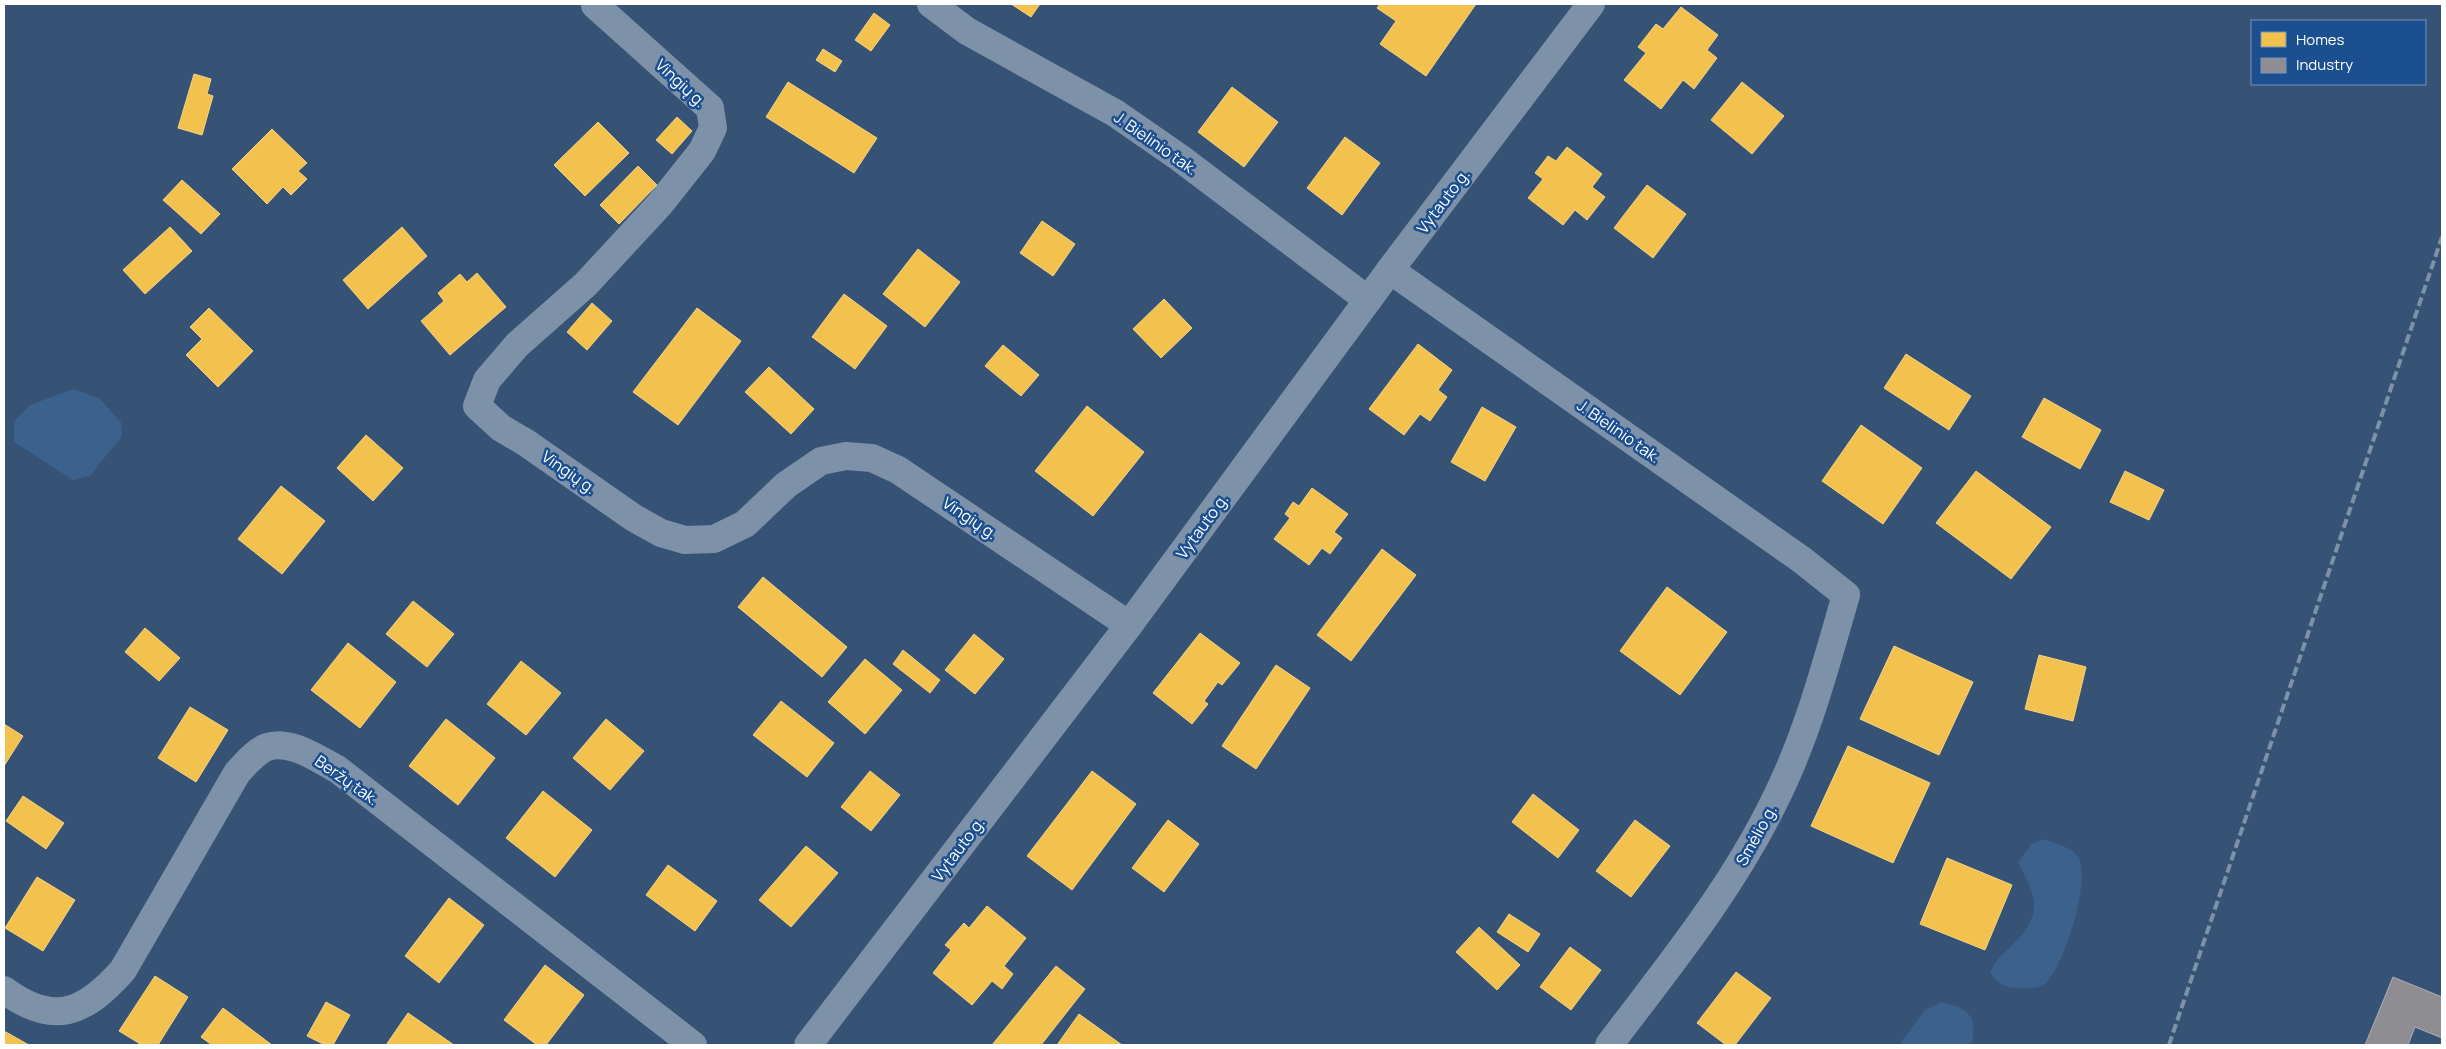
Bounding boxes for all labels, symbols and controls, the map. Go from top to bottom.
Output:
legend [2251,20,2426,85]
text: Homes [2296,29,2345,50]
street label: Vingių g. [651,54,711,112]
text: Industry [2296,54,2353,75]
street label: J. Bielinio tak. [1110,106,1202,180]
street label: Vytauto g. [1411,164,1475,238]
street label: J. Bielinio tak. [1573,394,1665,468]
street label: Vingių g. [537,445,601,499]
street label: Vytauto g. [1171,489,1233,563]
street label: Vingių g. [938,492,1002,544]
street label: Beržų tak. [311,750,383,810]
street label: Smėlio g. [1730,801,1782,869]
street label: Vytauto g. [926,812,990,886]

